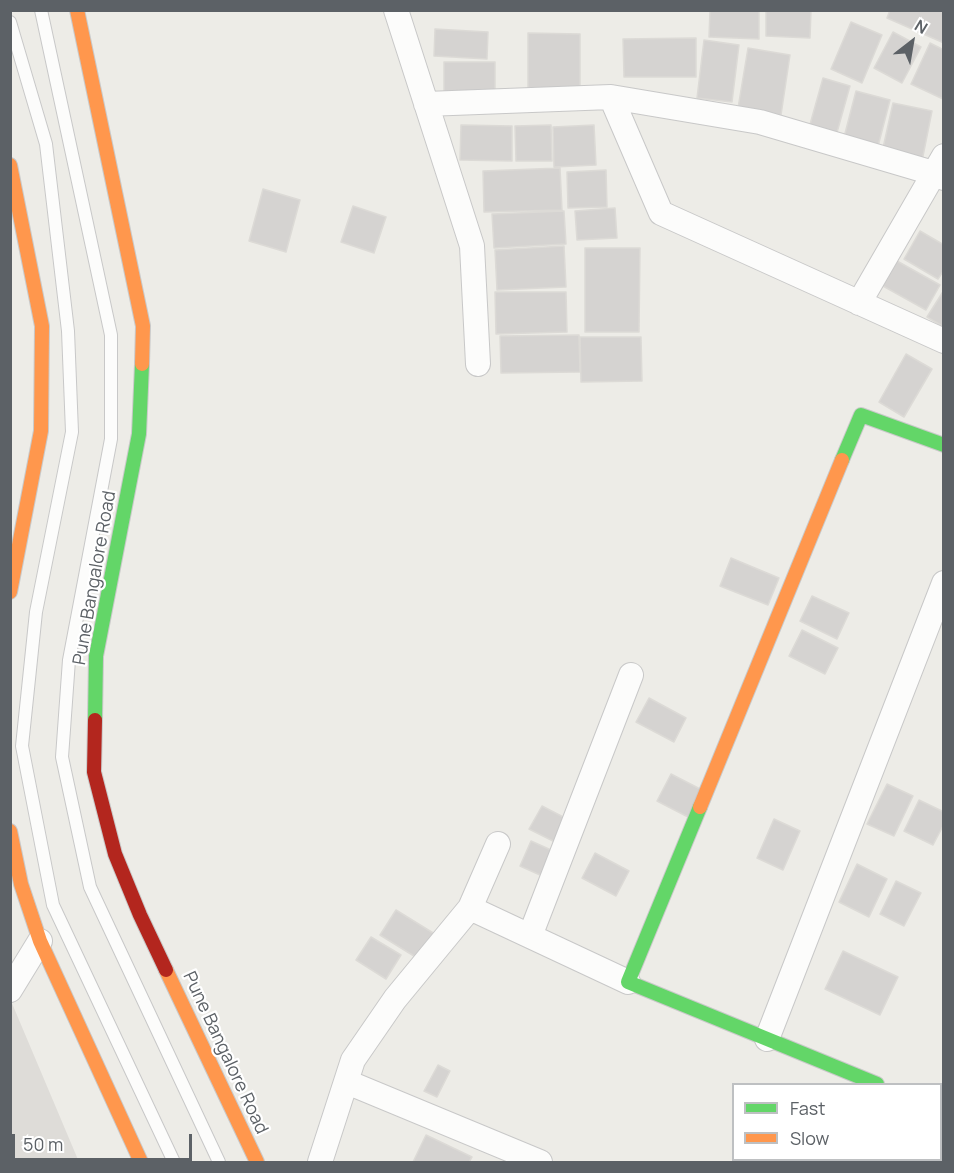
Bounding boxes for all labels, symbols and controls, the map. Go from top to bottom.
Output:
north arrow [882,12,942,72]
text: N [911,14,932,39]
street label: Pune Bangalore Road [69,489,121,667]
street label: Pune Bangalore Road [178,968,272,1138]
legend [732,1083,942,1161]
text: Fast [790,1096,825,1120]
scale bar [15,1122,195,1160]
text: Slow [790,1126,829,1150]
text: 50 m [23,1132,63,1156]

